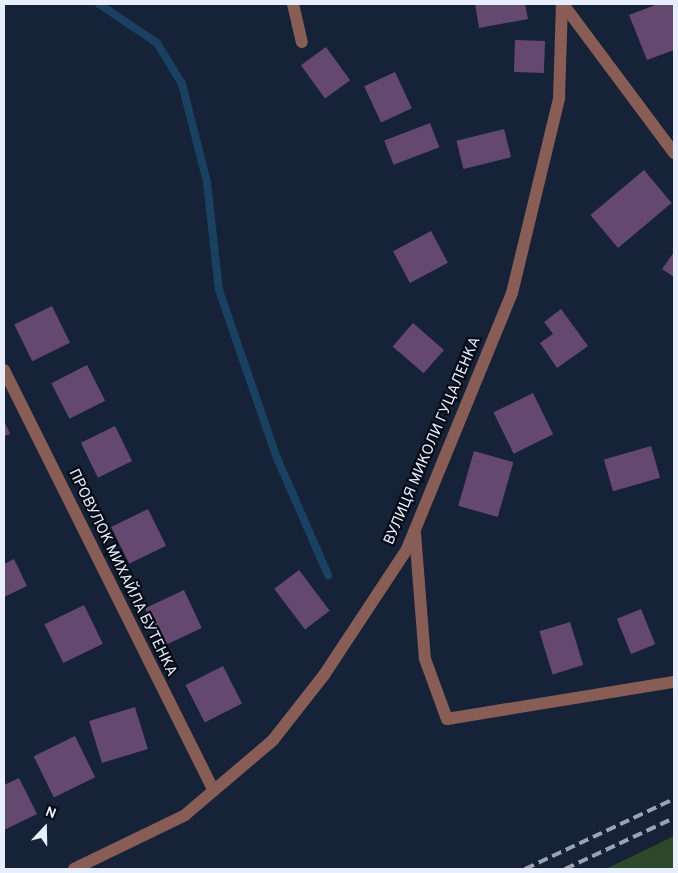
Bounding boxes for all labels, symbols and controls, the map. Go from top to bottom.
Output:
street label: ВУЛИЦЯ МИКОЛИ ГУЦАЛЕНКА [381,334,485,548]
street label: ПРОВУЛОК МИХАЙЛА БУТЕНКА [64,466,180,680]
north arrow [20,803,70,853]
text: N [43,804,58,823]

